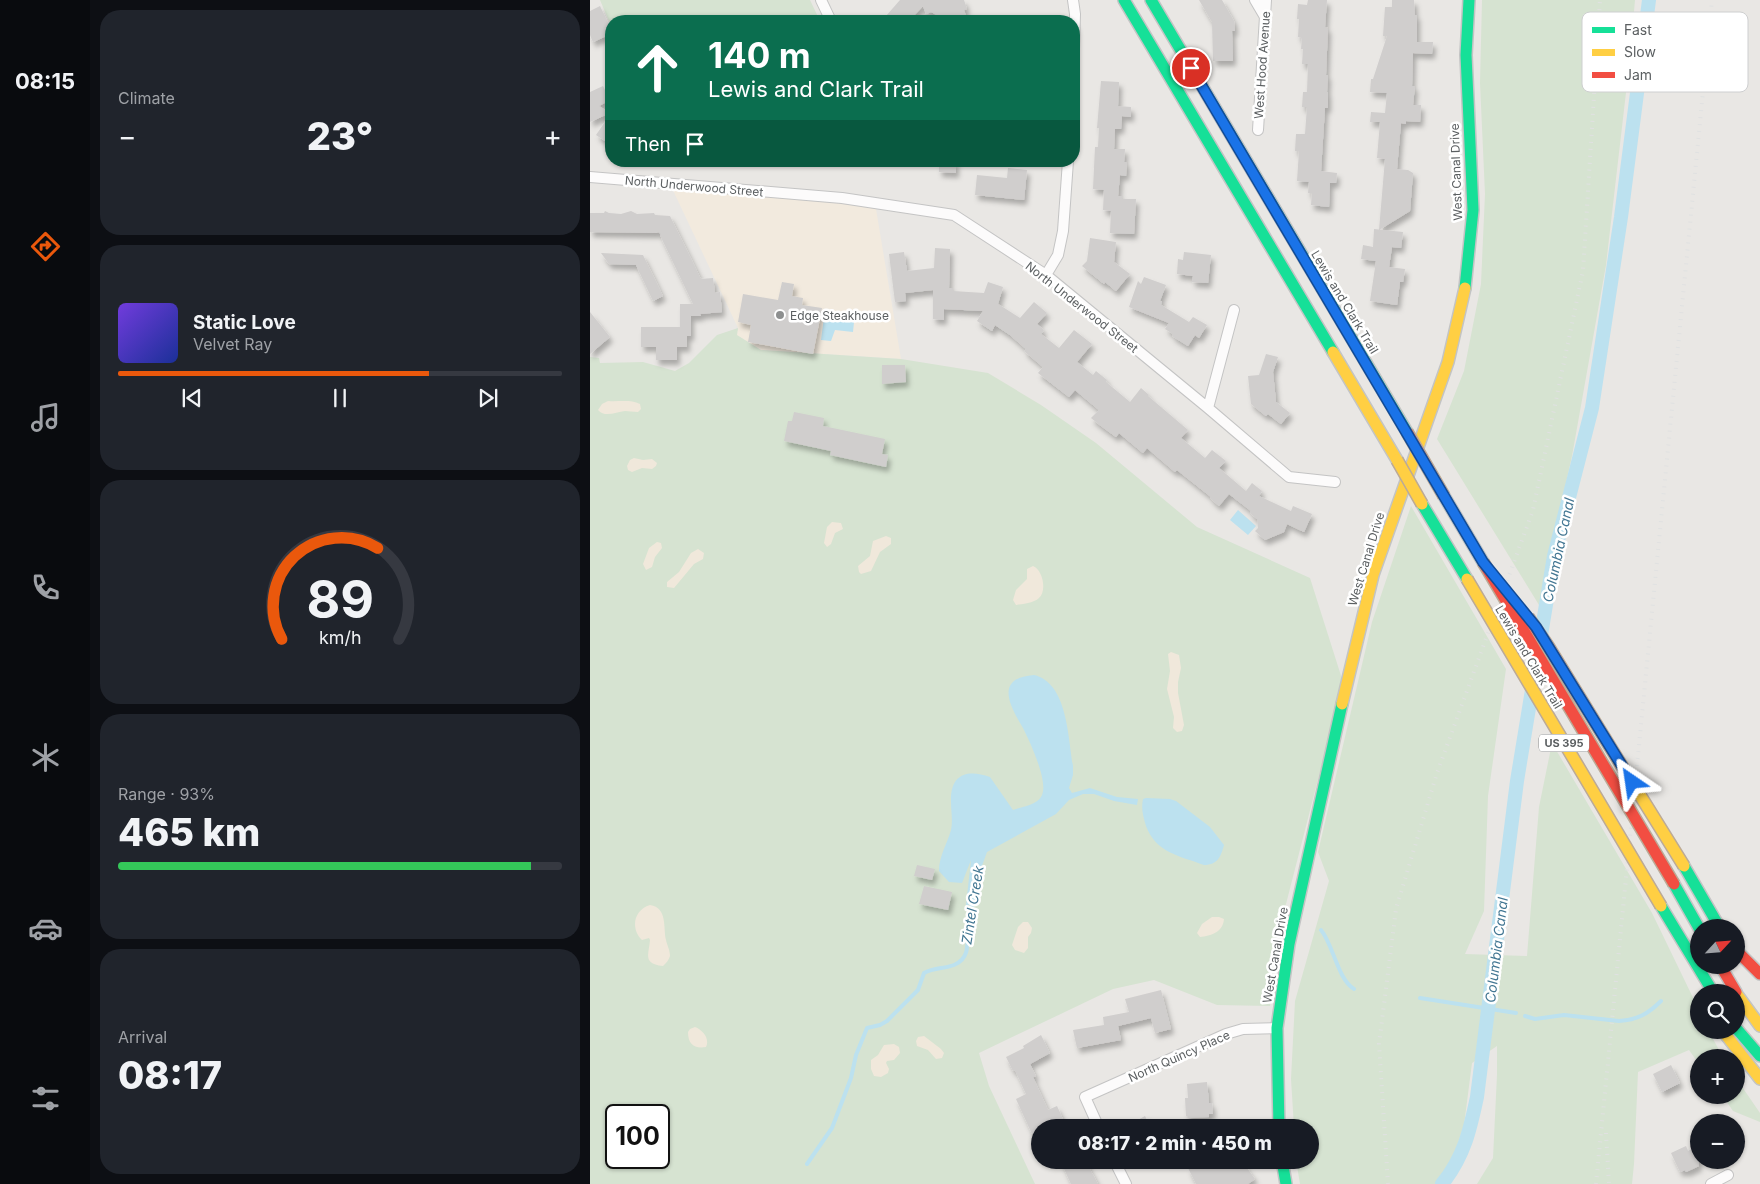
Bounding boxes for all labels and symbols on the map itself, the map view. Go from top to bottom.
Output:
street label: West Hood Avenue [1251,11,1273,119]
legend [1582,12,1748,92]
text: Fast [1624,21,1652,38]
text: Slow [1624,43,1656,60]
pin [1170,47,1212,89]
text: Jam [1624,66,1652,83]
street label: West Canal Drive [1447,123,1465,221]
street label: North Underwood Street [624,172,764,200]
street label: Lewis and Clark Trail [1308,248,1382,356]
street label: North Underwood Street [1023,258,1141,356]
place label: Edge Steakhouse [790,308,889,323]
marker: Edge Steakhouse [774,309,786,321]
water label: Columbia Canal [1539,496,1577,604]
street label: West Canal Drive [1345,510,1387,608]
street label: Lewis and Clark Trail [1492,603,1566,711]
road number: US 395 [1539,734,1589,751]
position arrow [1605,755,1657,807]
water label: Zintel Creek [957,864,987,946]
water label: Columbia Canal [1481,896,1511,1004]
street label: West Canal Drive [1259,906,1291,1004]
north arrow [1690,919,1745,974]
street label: North Quincy Place [1126,1027,1232,1085]
speed limit sign: 100 [605,1104,670,1169]

